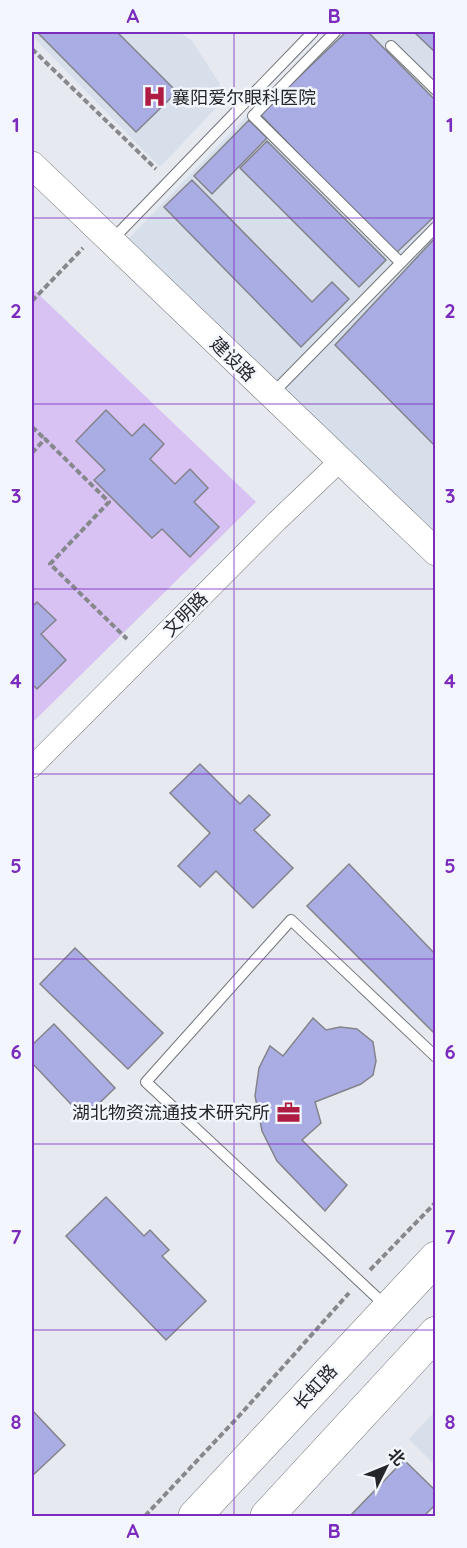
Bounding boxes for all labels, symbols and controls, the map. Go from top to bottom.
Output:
text: A [127,3,140,28]
text: B [327,3,341,28]
hospital icon: 襄阳爱尔眼科医院 [141,84,167,110]
place label: 襄阳爱尔眼科医院 [172,86,316,109]
text: 1 [12,112,20,137]
text: 1 [446,112,454,137]
text: 2 [10,298,22,323]
text: 2 [444,298,456,323]
street label: 建设路 [206,332,260,386]
text: 3 [11,483,21,508]
text: 3 [445,483,455,508]
street label: 文明路 [158,587,212,641]
text: 4 [10,668,22,693]
text: 4 [444,668,456,693]
text: 5 [10,853,22,878]
text: 5 [444,853,456,878]
text: 6 [10,1039,22,1064]
text: 6 [444,1039,456,1064]
office icon: 湖北物资流通技术研究所 [275,1099,301,1125]
place label: 湖北物资流通技术研究所 [72,1101,270,1124]
text: 7 [11,1224,22,1249]
text: 7 [445,1224,456,1249]
street label: 长虹路 [288,1359,342,1415]
text: 8 [11,1409,22,1434]
text: 8 [445,1409,456,1434]
north arrow [356,1437,416,1497]
text: 北 [384,1444,410,1469]
text: A [127,1518,140,1543]
text: B [327,1518,341,1543]

